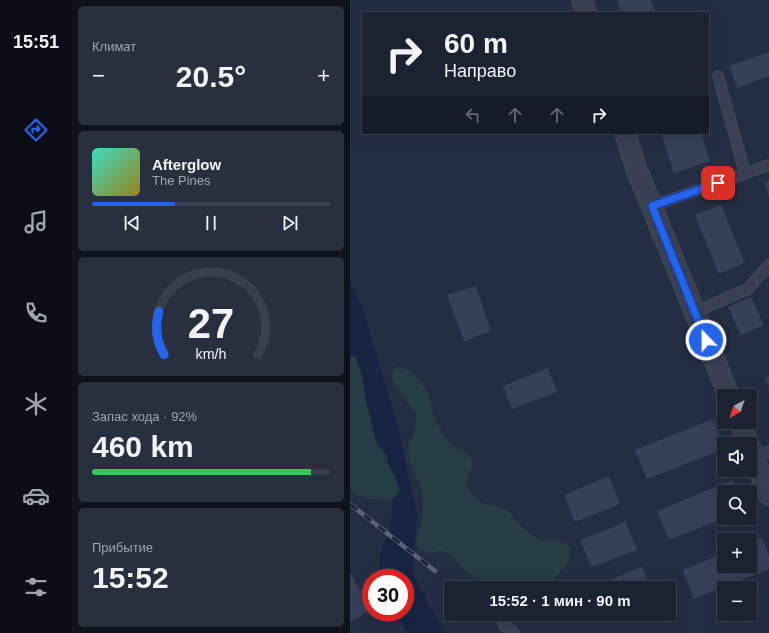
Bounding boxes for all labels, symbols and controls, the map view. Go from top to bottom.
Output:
icon: right [378,28,430,80]
text: 60 m [444,28,508,59]
text: 15:51 [13,32,59,52]
text: Климат [92,39,136,54]
text: 20.5° [176,60,246,93]
text: Направо [444,61,516,81]
text: − [92,63,105,88]
text: + [317,63,330,88]
icon: left [462,104,484,126]
icon: ahead [504,104,526,126]
icon: ahead [546,104,568,126]
icon: right [588,104,610,126]
icon: directions [22,116,50,144]
text: Afterglow [152,156,221,173]
pin [701,166,735,200]
icon: arrive [707,172,729,194]
text: The Pines [152,173,211,188]
icon: music [22,208,50,236]
icon: previous [121,212,143,234]
icon: pause [200,212,222,234]
icon: next [279,212,301,234]
icon: phone [22,299,50,327]
text: 27 [188,299,234,346]
position arrow [685,319,727,361]
text: km/h [196,345,227,361]
north arrow [717,389,757,429]
map controls [717,389,757,621]
icon: climate [22,390,50,418]
text: Запас хода · 92% [92,409,197,424]
text: 460 km [92,430,194,463]
button: sound [717,437,757,477]
icon: car [22,482,50,510]
button: search [717,485,757,525]
button: + [717,533,757,573]
text: Прибытие [92,540,153,555]
text: 15:52 [92,561,169,594]
speed limit sign: 30 [362,569,414,621]
icon: filters [22,573,50,601]
button: − [717,581,757,621]
text: 15:52 · 1 мин · 90 m [489,592,631,609]

